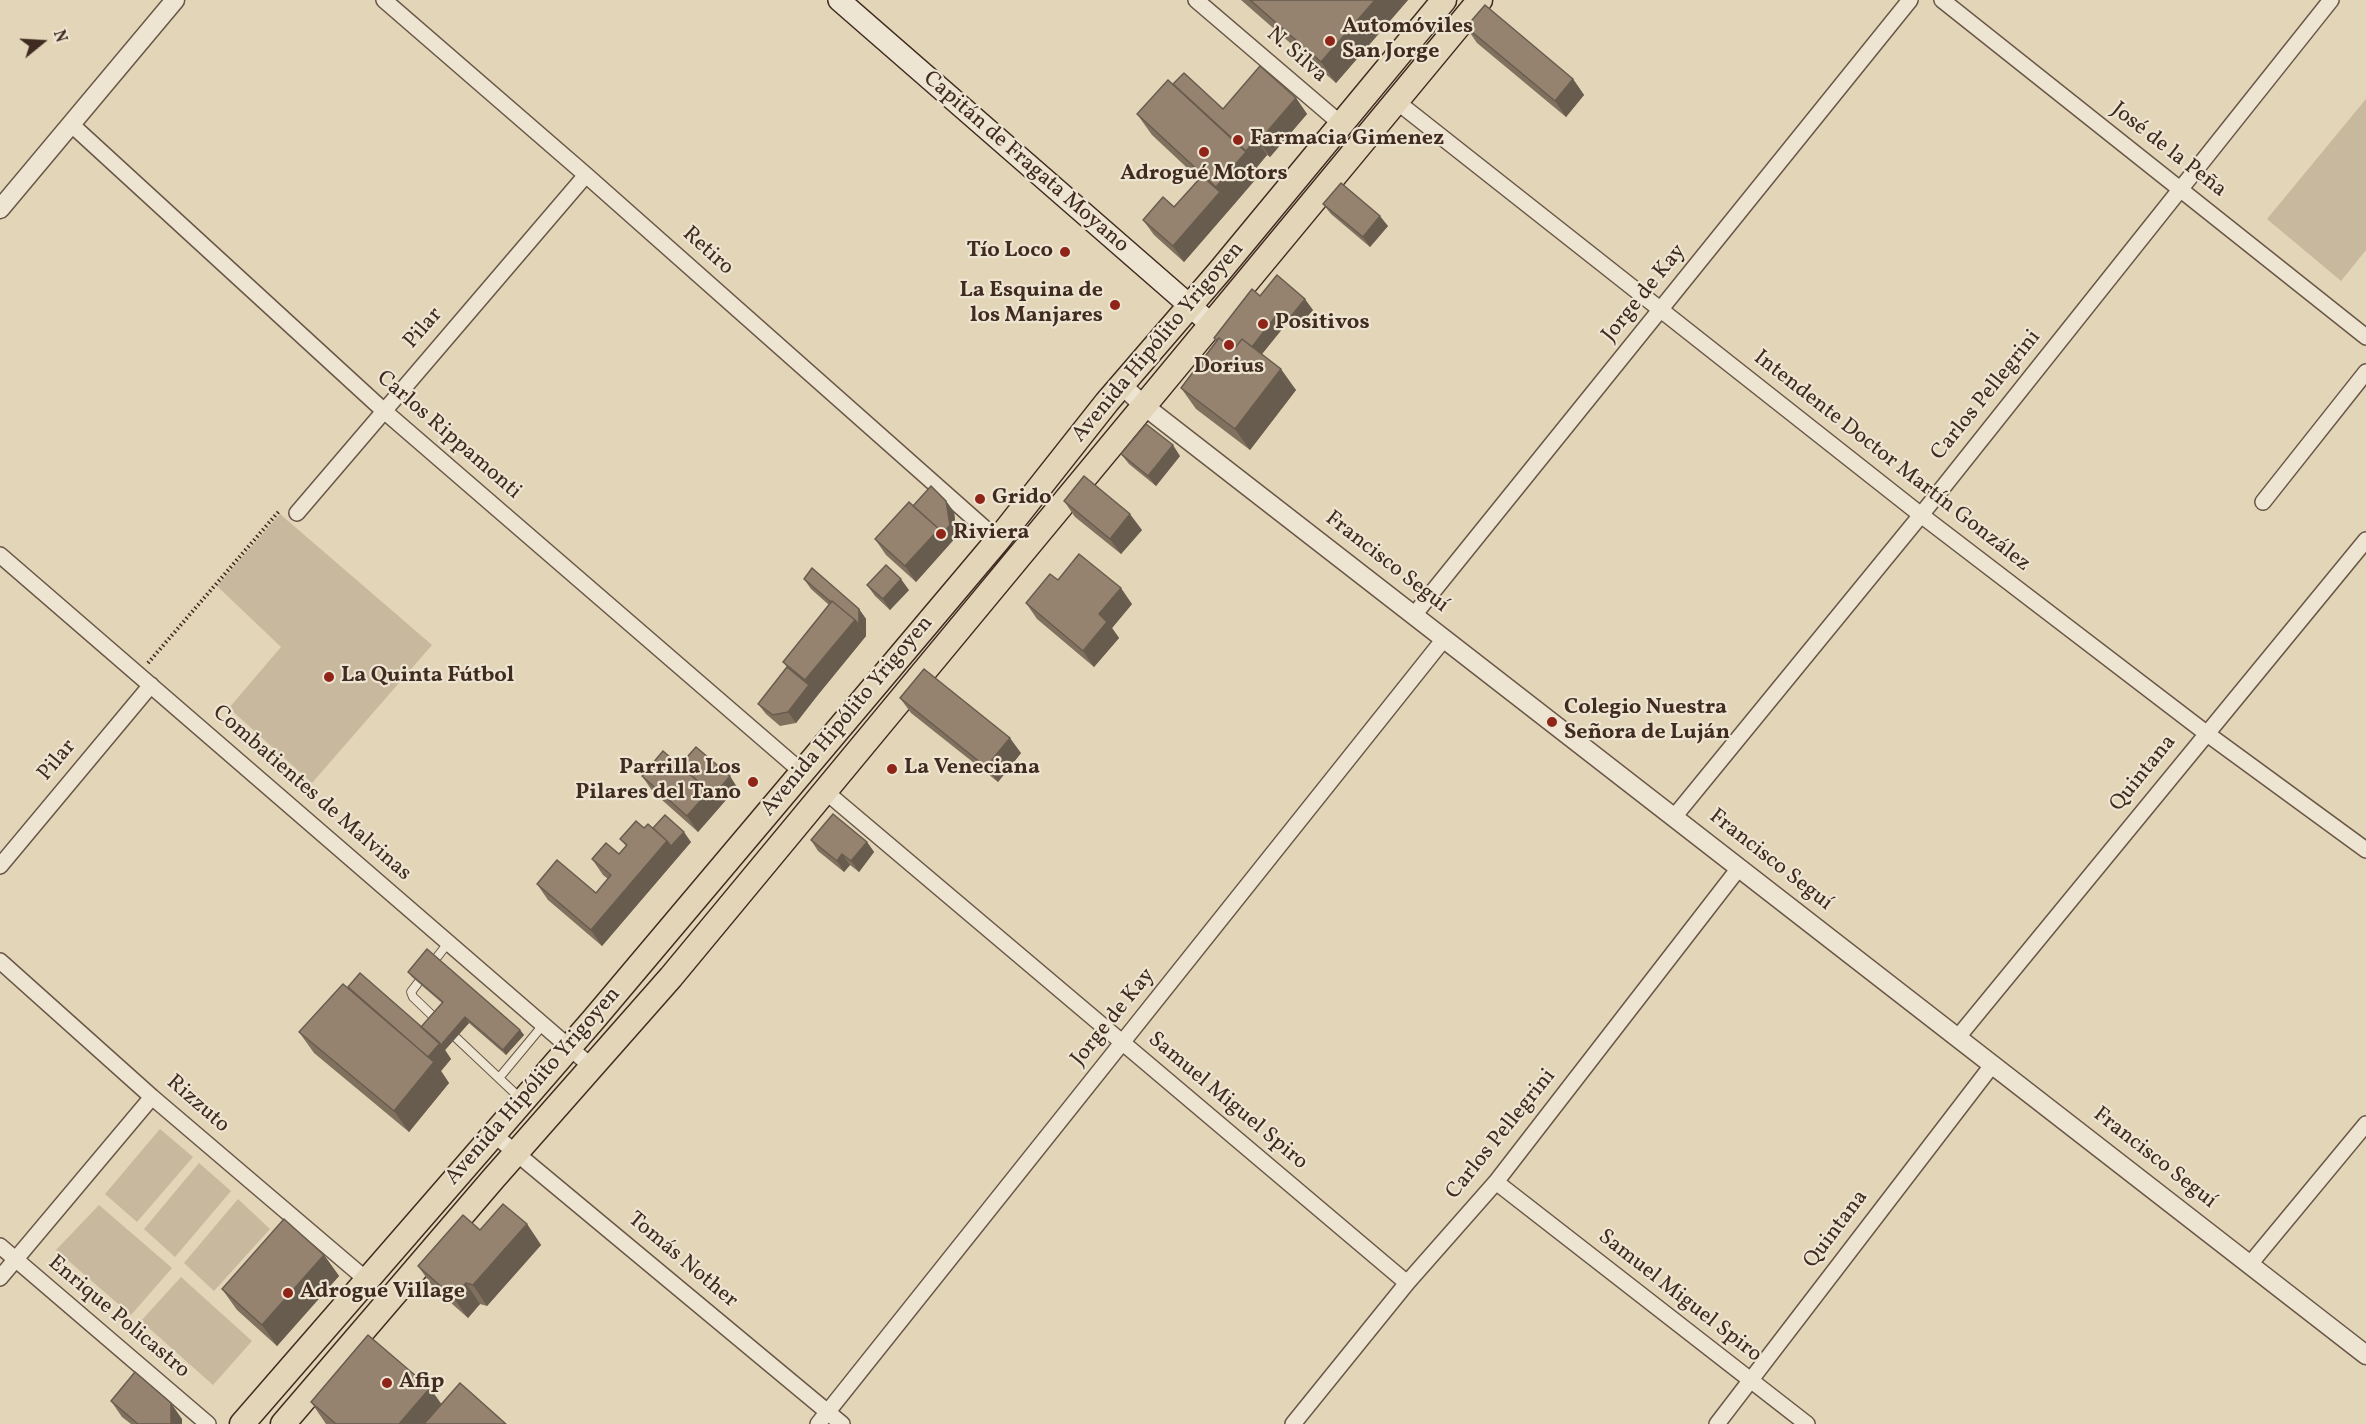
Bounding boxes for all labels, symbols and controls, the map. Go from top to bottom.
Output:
north arrow [12,12,72,72]
place label: Automóviles San Jorge [1342,15,1473,66]
street label: N. Silva [1260,22,1332,90]
text: N [47,28,71,45]
marker: Automóviles San Jorge [1323,34,1337,48]
street label: Capitán de Fragata Moyano [917,66,1133,260]
street label: José de la Peña [2105,98,2231,204]
place label: Farmacia Gimenez [1250,127,1444,153]
marker: Farmacia Gimenez [1231,133,1245,147]
marker: Adrogué Motors [1197,145,1211,159]
place label: Adrogué Motors [1120,162,1288,188]
street label: Retiro [676,222,738,282]
street label: Avenida Hipólito Yrigoyen [1067,237,1251,449]
place label: Tío Loco [966,239,1053,265]
street label: Jorge de Kay [1597,240,1693,348]
marker: Tío Loco [1058,245,1072,259]
place label: La Esquina de los Manjares [960,279,1103,330]
marker: La Esquina de los Manjares [1108,298,1122,312]
street label: Pilar [399,303,449,355]
place label: Positivos [1275,311,1370,337]
marker: Positivos [1256,317,1270,331]
street label: Carlos Pellegrini [1926,326,2048,466]
marker: Dorius [1222,338,1236,352]
street label: Intendente Doctor Martín González [1747,346,2035,578]
place label: Dorius [1194,355,1264,381]
street label: Carlos Rippamonti [370,366,526,506]
place label: Grido [992,486,1052,512]
marker: Grido [973,492,987,506]
street label: Francisco Seguí [1319,507,1453,619]
place label: Riviera [953,521,1030,547]
marker: Riviera [934,527,948,541]
street label: Avenida Hipólito Yrigoyen [756,611,940,823]
place label: La Quinta Fútbol [341,664,514,690]
marker: La Quinta Fútbol [322,670,336,684]
place label: Colegio Nuestra Señora de Luján [1564,696,1730,748]
street label: Combatientes de Malvinas [206,700,416,888]
marker: Colegio Nuestra Señora de Luján [1545,715,1559,729]
street label: Quintana [2105,730,2183,818]
street label: Pilar [33,735,83,787]
place label: Parrilla Los Pilares del Tano [575,756,741,807]
place label: La Veneciana [904,756,1040,782]
marker: La Veneciana [885,762,899,776]
marker: Parrilla Los Pilares del Tano [746,775,760,789]
street label: Francisco Seguí [1703,805,1837,917]
street label: Jorge de Kay [1066,964,1162,1072]
street label: Avenida Hipólito Yrigoyen [441,983,627,1191]
street label: Samuel Miguel Spiro [1142,1027,1312,1177]
street label: Carlos Pellegrini [1441,1065,1563,1205]
street label: Rizzuto [160,1070,234,1140]
street label: Francisco Seguí [2087,1103,2221,1215]
street label: Quintana [1799,1186,1875,1274]
street label: Tomás Nother [622,1207,742,1315]
street label: Samuel Miguel Spiro [1592,1225,1766,1369]
street label: Enrique Policastro [42,1251,194,1385]
place label: Adrogue Village [300,1280,465,1306]
marker: Adrogue Village [281,1286,295,1300]
place label: Afip [399,1370,444,1396]
marker: Afip [380,1376,394,1390]

